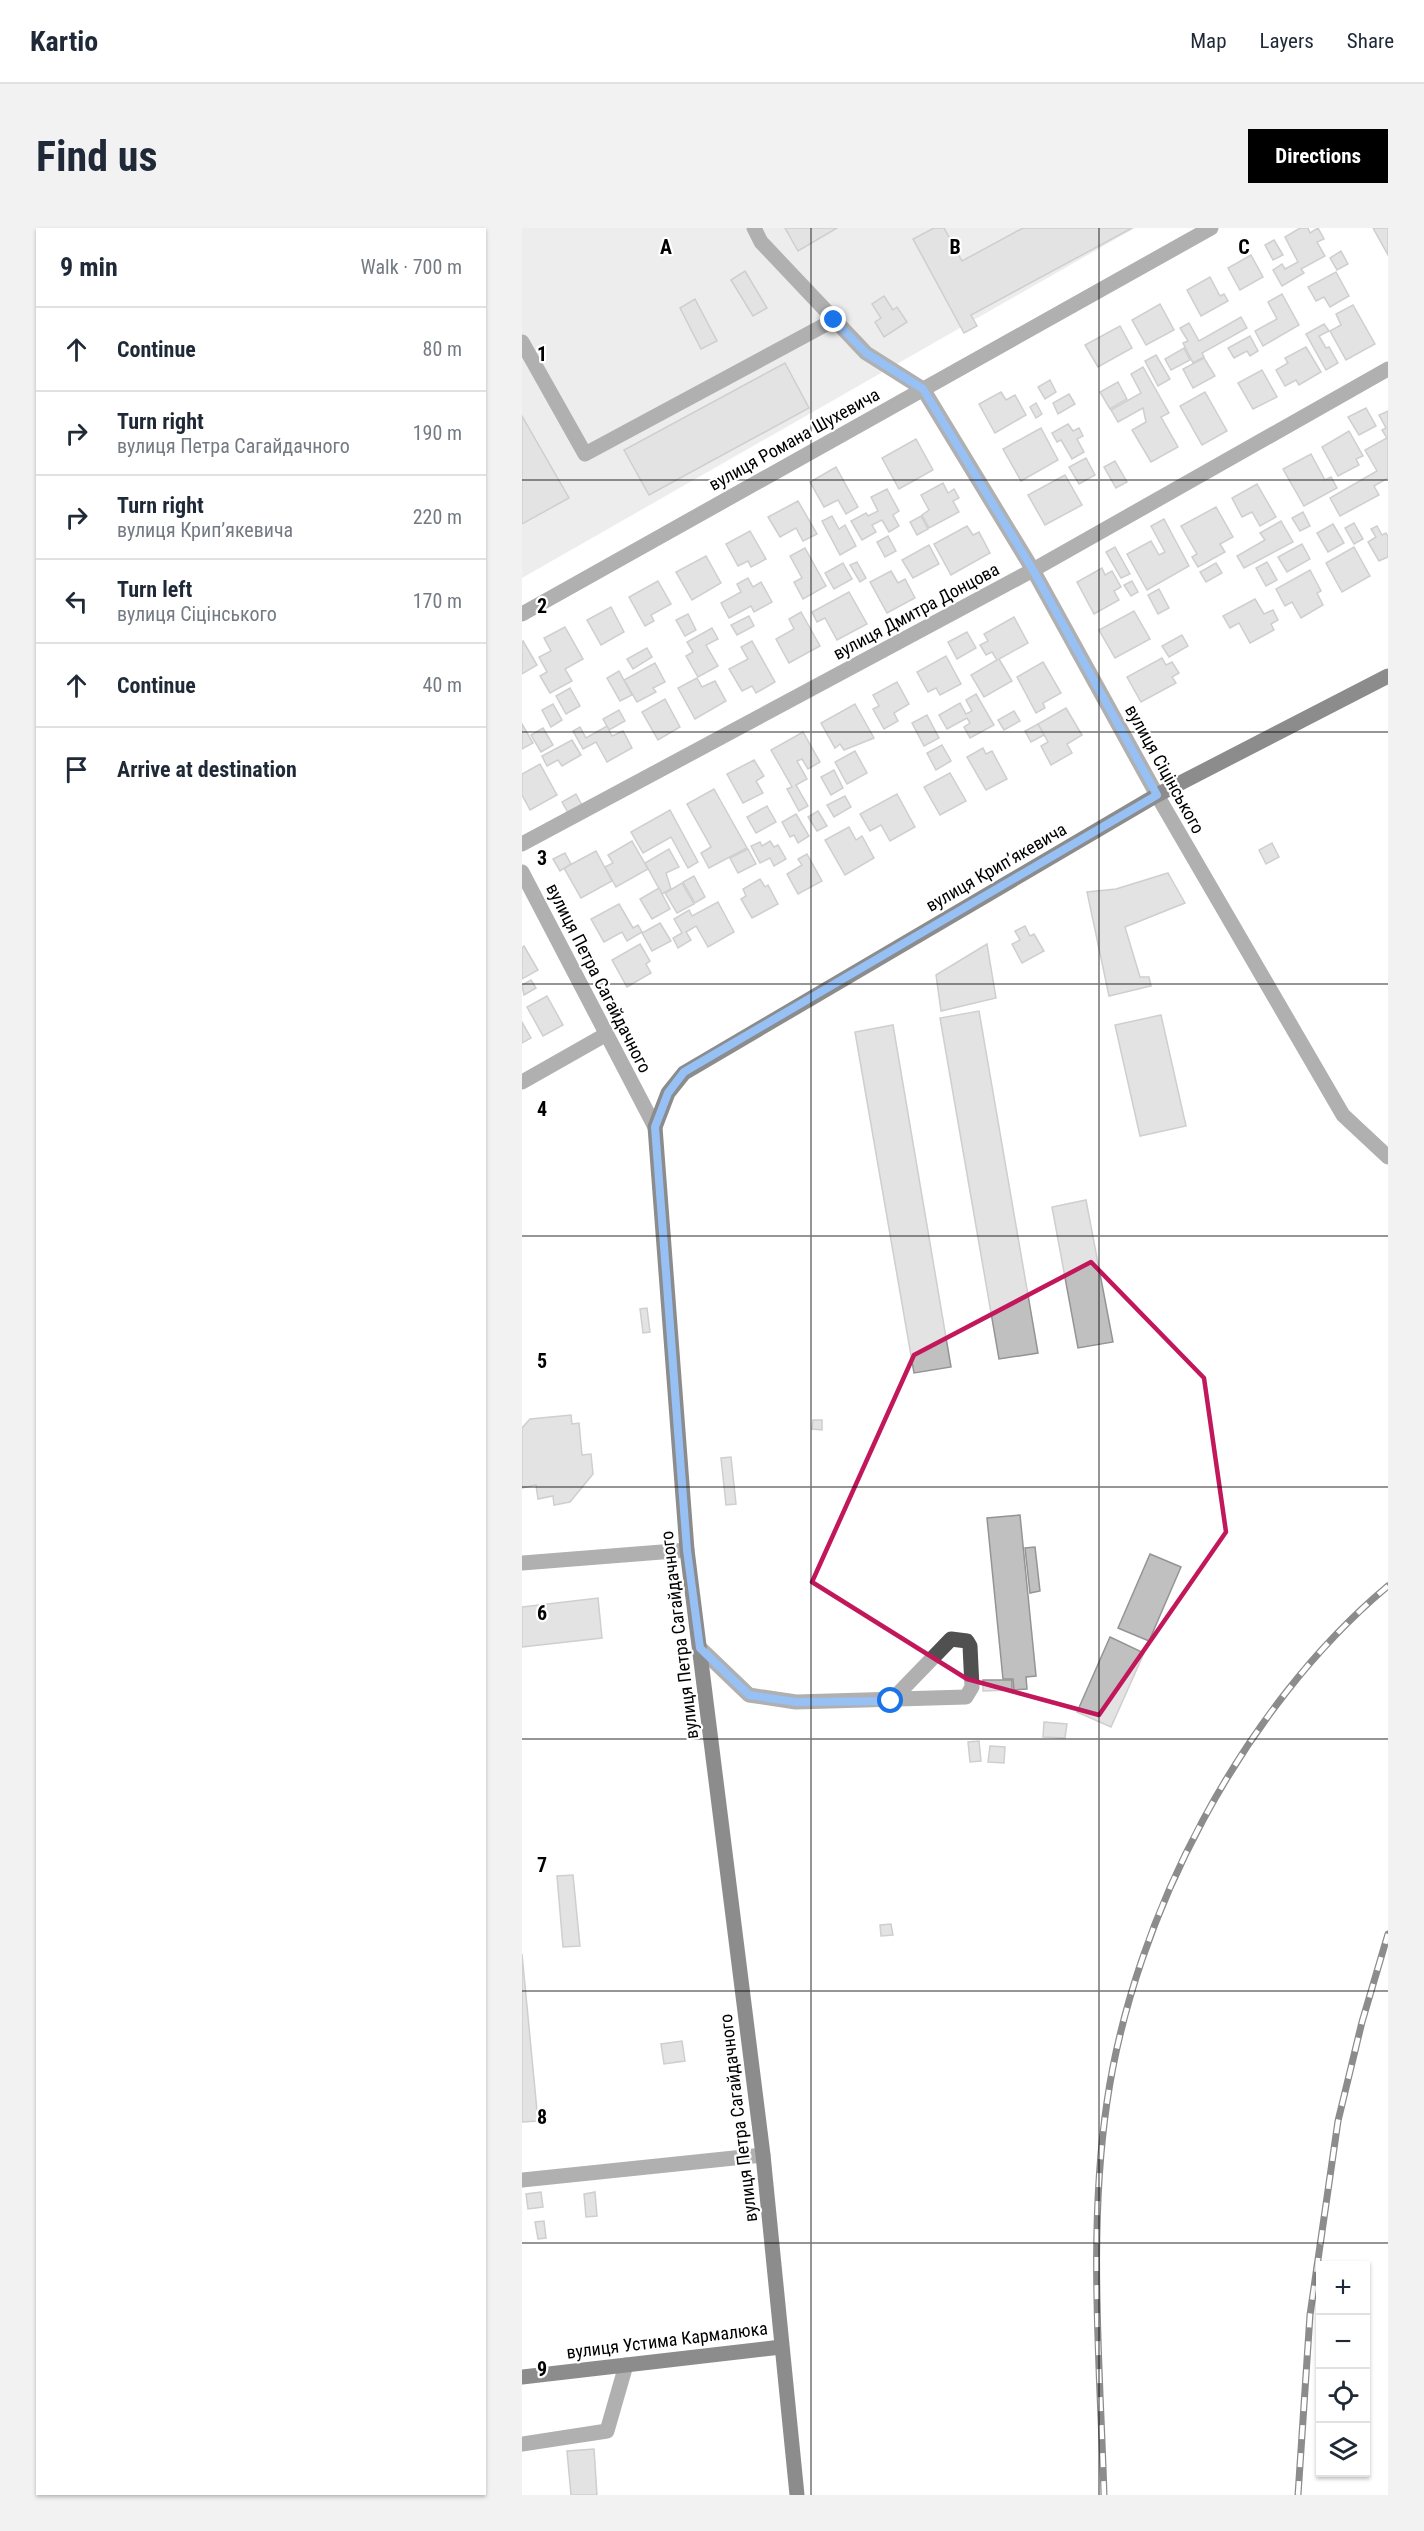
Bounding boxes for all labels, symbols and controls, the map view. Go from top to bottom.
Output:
text: Kartio [30,25,98,58]
text: Map [1190,29,1227,53]
text: Layers [1260,29,1314,53]
text: Share [1347,29,1394,53]
button: Directions [1248,129,1388,183]
text: Find us [36,132,157,181]
text: A [660,235,672,259]
text: B [949,235,961,259]
text: C [1238,235,1250,259]
text: 9 min [60,252,118,282]
text: Walk · 700 m [361,255,462,279]
route end [820,306,846,332]
icon: ahead [60,333,93,366]
text: Continue [117,337,196,362]
text: 80 m [423,337,462,361]
text: 1 [537,342,547,366]
street label: вулиця Романа Шухевича [705,383,883,495]
text: Turn right [117,409,204,434]
icon: right [60,417,93,450]
text: 190 m [413,421,462,445]
text: вулиця Петра Сагайдачного [117,434,350,458]
text: Turn right [117,493,204,518]
icon: right [60,501,93,534]
text: 220 m [413,505,462,529]
text: вулиця Крипʼякевича [117,518,293,542]
street label: вулиця Дмитра Донцова [829,558,1003,664]
text: Turn left [117,577,192,602]
icon: left [60,585,93,618]
text: 170 m [413,589,462,613]
text: 2 [537,594,547,618]
text: вулиця Сіцінського [117,602,277,626]
icon: ahead [60,669,93,702]
text: Continue [117,673,196,698]
text: 40 m [423,673,462,697]
street label: вулиця Сіцінського [1121,701,1209,837]
icon: arrive [60,753,93,786]
text: Arrive at destination [117,757,297,782]
street label: вулиця Крипʼякевича [922,818,1070,916]
text: 3 [537,846,547,870]
street label: вулиця Петра Сагайдачного [542,880,656,1076]
text: 4 [537,1097,547,1121]
text: 5 [537,1349,547,1373]
street label: вулиця Петра Сагайдачного [656,1530,702,1740]
text: 6 [537,1601,547,1625]
route start [877,1687,903,1713]
text: 7 [537,1853,547,1877]
street label: вулиця Петра Сагайдачного [715,2013,761,2223]
text: 8 [537,2105,547,2129]
map controls [1316,2261,1370,2477]
button: + [1316,2261,1370,2315]
button: − [1316,2315,1370,2369]
street label: вулиця Устима Кармалюка [565,2317,769,2363]
text: 9 [537,2357,547,2381]
button: locate [1316,2369,1370,2423]
button: layers [1316,2423,1370,2477]

